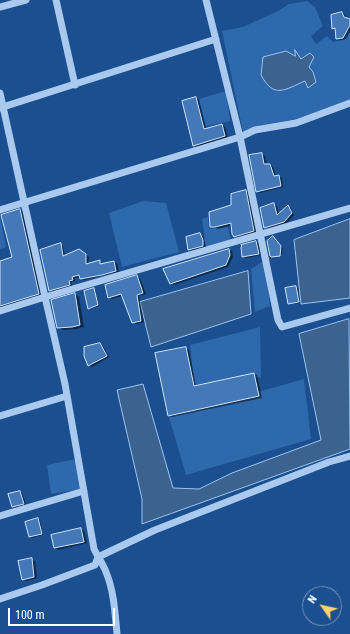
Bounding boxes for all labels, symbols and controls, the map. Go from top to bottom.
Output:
north arrow [302,586,342,626]
text: N [305,593,320,606]
scale bar [10,600,117,626]
text: 100 m [15,608,45,622]

